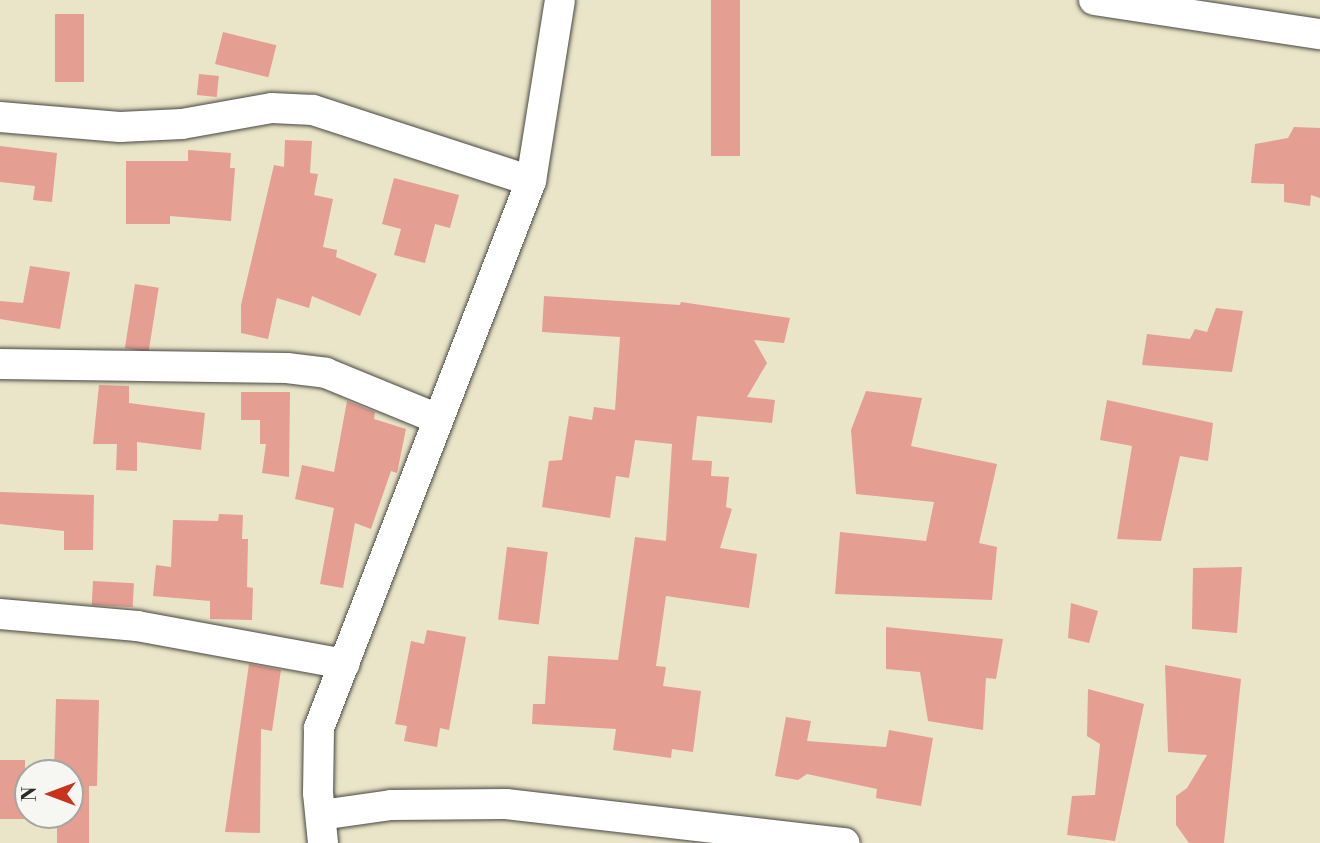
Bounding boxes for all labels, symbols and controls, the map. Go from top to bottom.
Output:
north arrow [14,759,84,829]
text: N [18,786,42,802]

